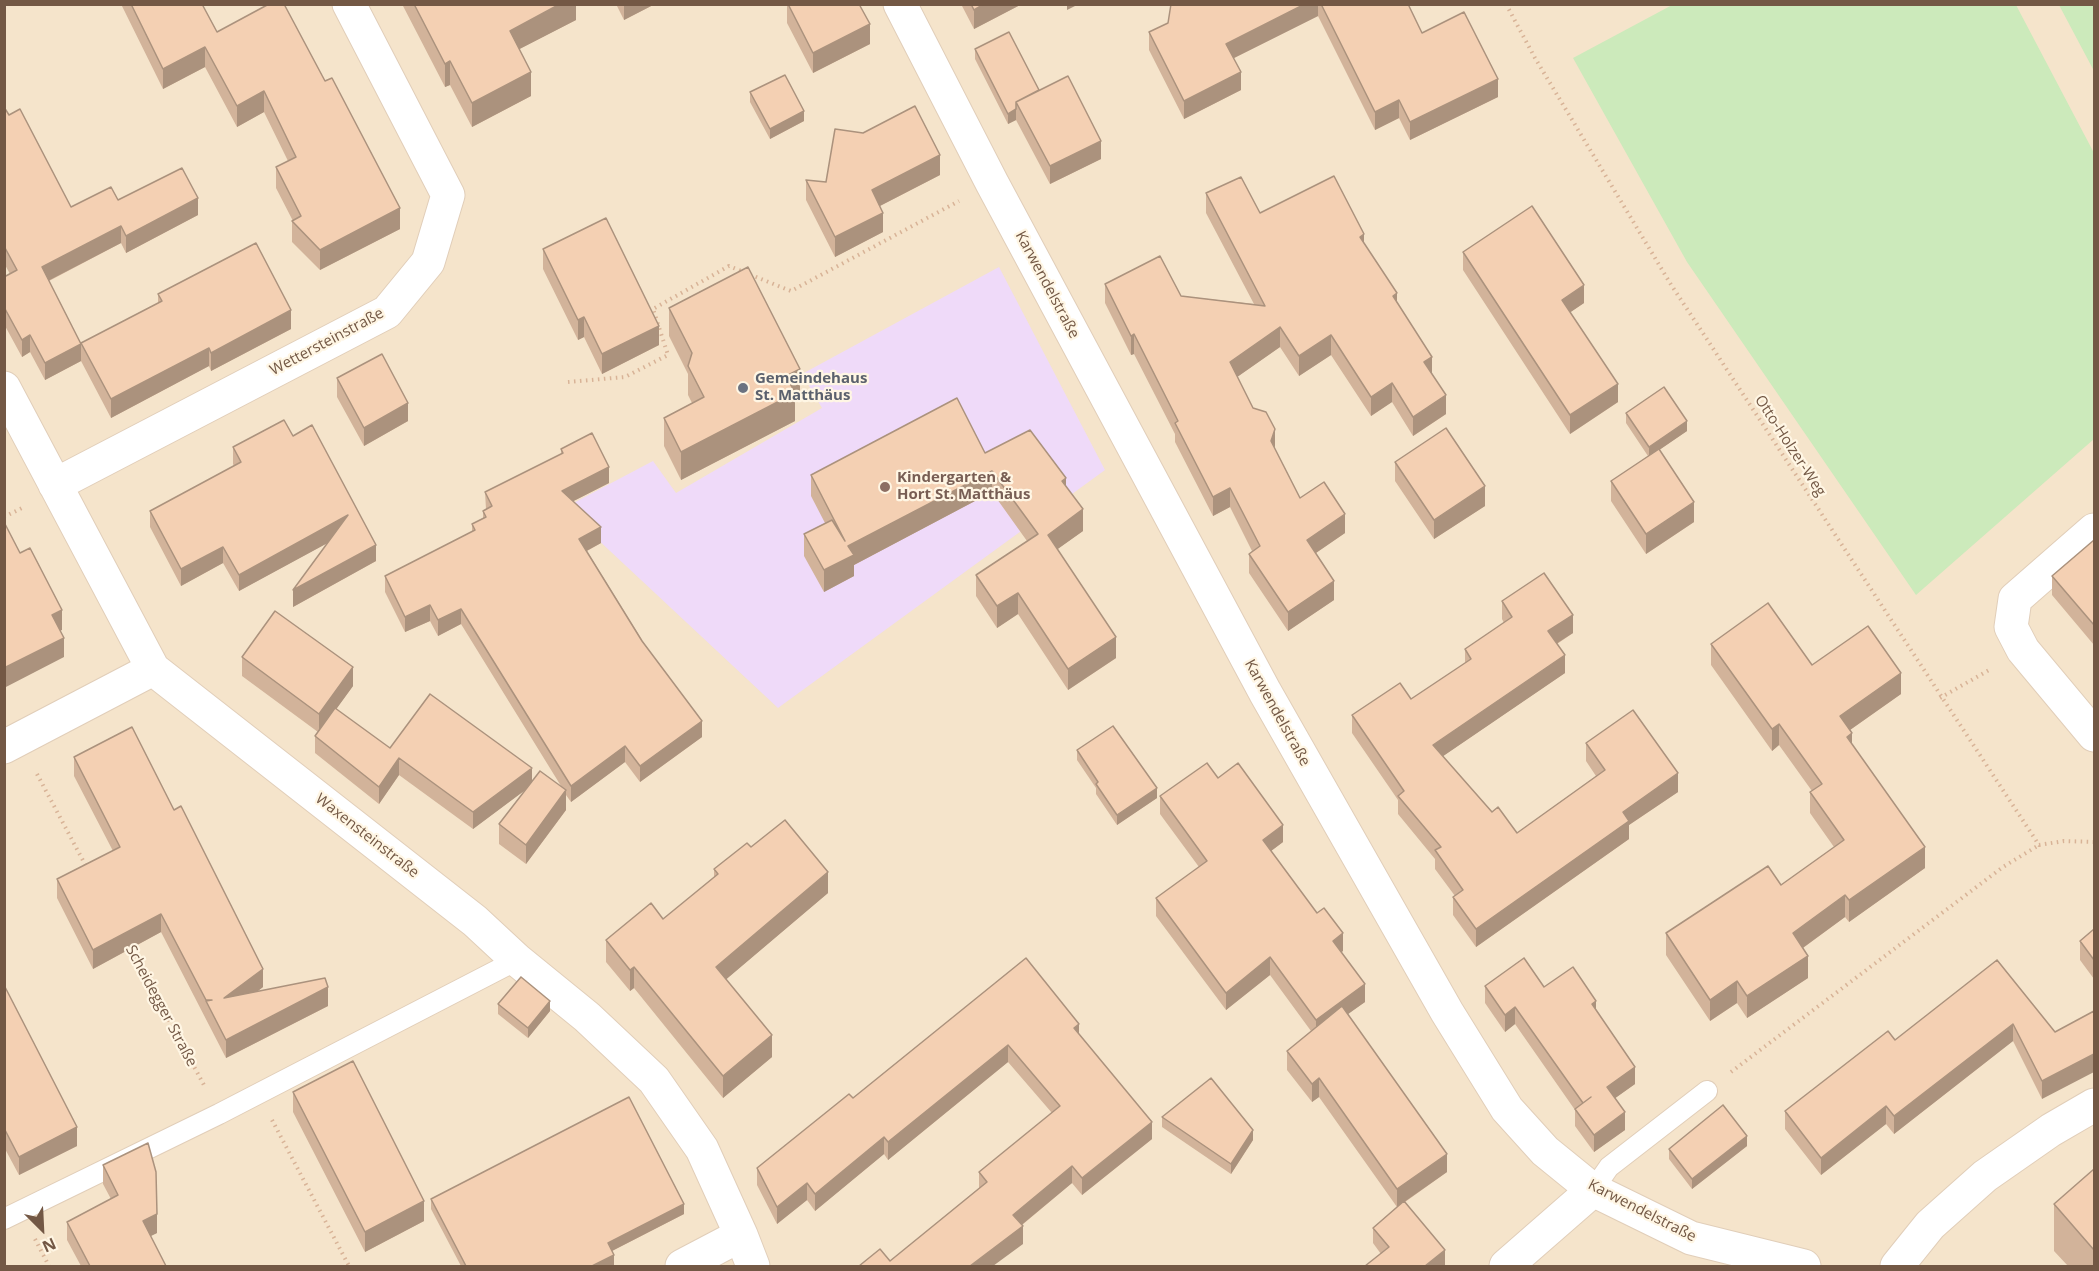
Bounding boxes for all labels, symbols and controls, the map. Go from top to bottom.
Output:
street label: Karwendelstraße [1011,228,1083,342]
street label: Wettersteinstraße [267,304,387,380]
place label: Gemeindehaus St. Matthäus [755,370,867,405]
marker: Gemeindehaus St. Matthäus [736,381,750,395]
street label: Otto-Holzer-Weg [1751,392,1829,500]
place label: Kindergarten & Hort St. Matthäus [897,469,1030,504]
marker: Kindergarten & Hort St. Matthäus [878,480,892,494]
street label: Karwendelstraße [1240,657,1314,769]
street label: Waxensteinstraße [312,790,422,882]
street label: Scheidegger Straße [121,942,201,1070]
street label: Karwendelstraße [1585,1176,1699,1246]
north arrow [12,1199,72,1259]
text: N [39,1233,60,1258]

